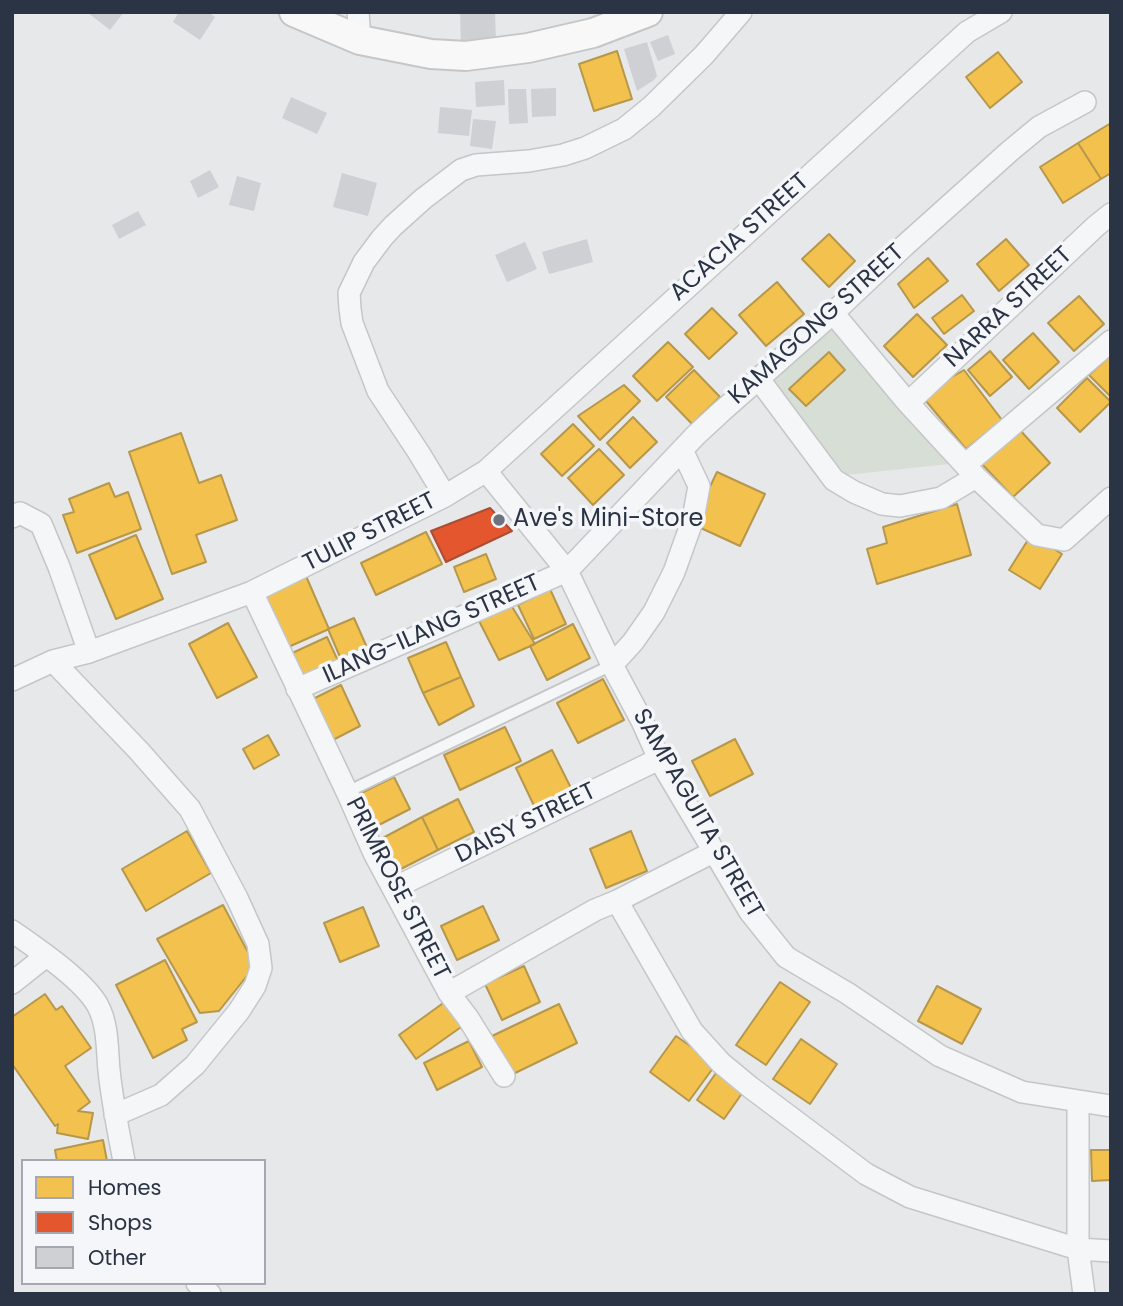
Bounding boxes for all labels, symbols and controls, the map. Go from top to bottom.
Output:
street label: ACACIA STREET [665,168,815,308]
street label: KAMAGONG STREET [723,239,911,411]
street label: NARRA STREET [939,242,1079,374]
street label: TULIP STREET [299,487,441,579]
place label: Ave's Mini-Store [513,506,703,534]
marker: Ave's Mini-Store [491,512,507,528]
street label: ILANG-ILANG STREET [319,569,545,691]
street label: SAMPAGUITA STREET [625,704,769,924]
street label: DAISY STREET [451,778,601,870]
street label: PRIMROSE STREET [339,793,455,985]
legend [21,1159,266,1285]
text: Homes [88,1173,162,1202]
text: Shops [88,1208,152,1237]
text: Other [88,1243,146,1272]

